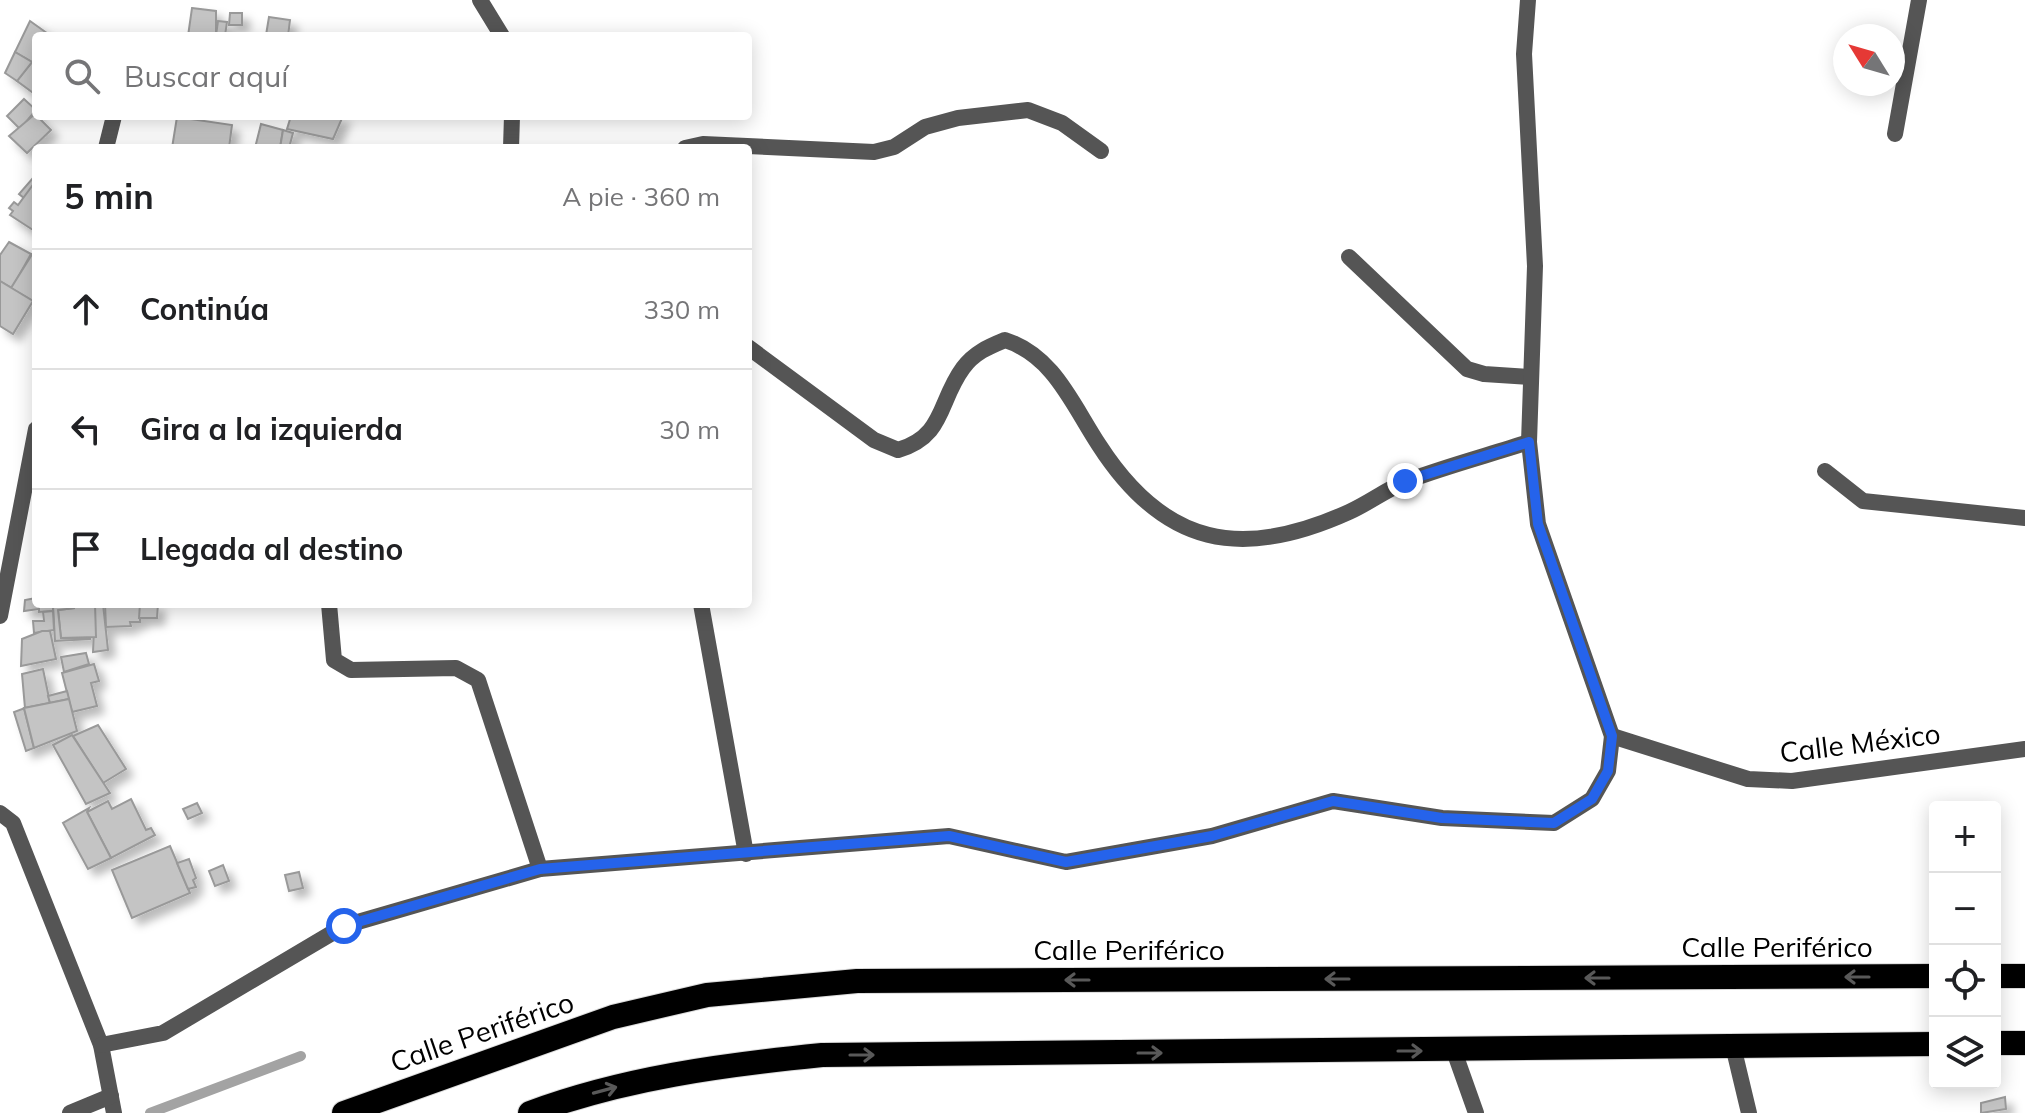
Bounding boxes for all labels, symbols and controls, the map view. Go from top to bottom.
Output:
north arrow [1833,24,1905,96]
search box [32,32,752,120]
icon: search [60,54,104,98]
text: Buscar aquí [124,57,289,95]
text: 5 min [64,175,154,218]
text: A pie · 360 m [562,180,720,213]
icon: ahead [64,287,108,331]
text: Continúa [140,290,269,328]
text: 330 m [644,293,720,326]
icon: left [64,407,108,451]
text: Gira a la izquierda [140,410,403,448]
text: 30 m [659,413,720,446]
route end [1387,463,1423,499]
icon: arrive [64,527,108,571]
text: Llegada al destino [140,530,403,568]
street label: Calle México [1778,715,1942,770]
map controls [1929,801,2001,1089]
button: + [1929,801,2001,873]
button: − [1929,873,2001,945]
route start [326,908,362,944]
street label: Calle Periférico [1681,929,1873,964]
street label: Calle Periférico [1033,932,1225,967]
button: locate [1929,945,2001,1017]
one-way arrow [1844,969,1871,985]
one-way arrow [1584,970,1611,986]
one-way arrow [1064,972,1091,988]
one-way arrow [1324,972,1351,987]
street label: Calle Periférico [385,984,578,1079]
button: layers [1929,1017,2001,1089]
one-way arrow [1396,1043,1423,1059]
one-way arrow [1136,1045,1163,1061]
one-way arrow [848,1047,875,1063]
one-way arrow [591,1081,617,1096]

